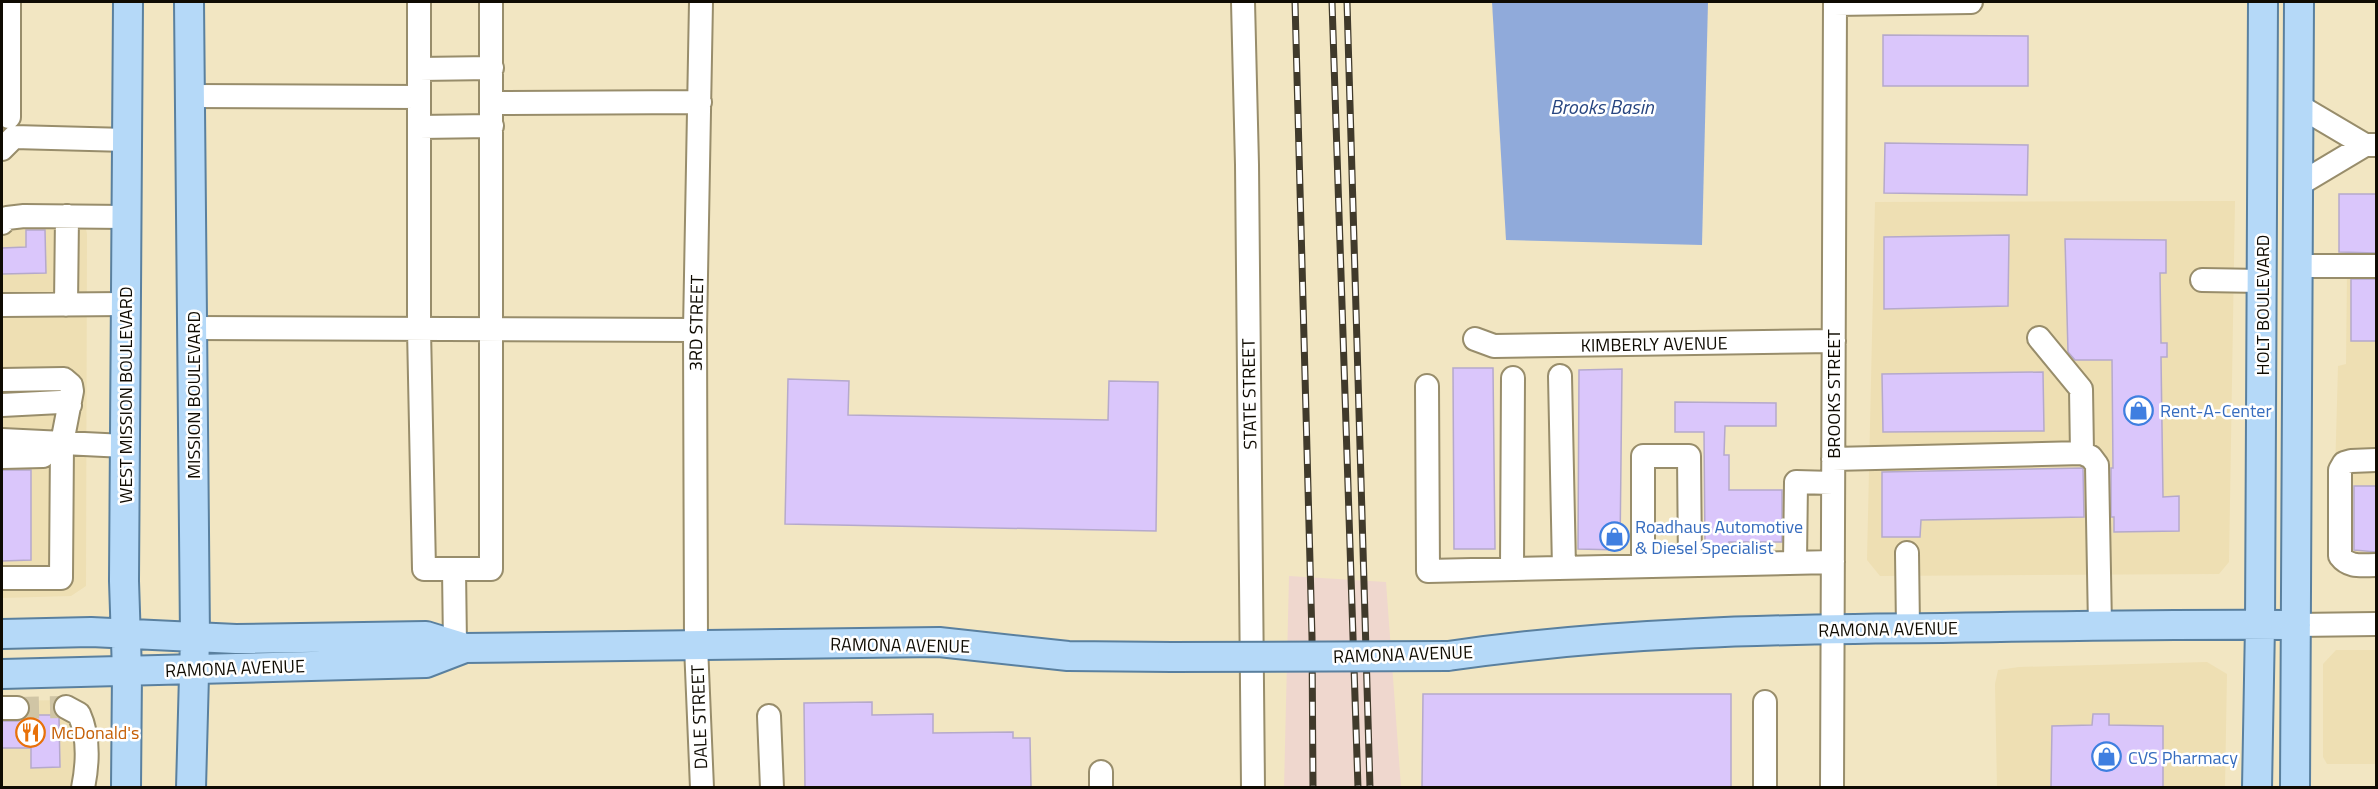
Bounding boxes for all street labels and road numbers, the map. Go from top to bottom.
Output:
street label: HOLT BOULEVARD [2249,235,2276,375]
street label: 3RD STREET [682,274,710,371]
street label: WEST MISSION BOULEVARD [112,286,139,504]
street label: MISSION BOULEVARD [180,311,207,479]
street label: KIMBERLY AVENUE [1580,329,1728,359]
street label: BROOKS STREET [1820,329,1847,459]
street label: STATE STREET [1235,338,1263,450]
street label: RAMONA AVENUE [1818,614,1958,644]
street label: RAMONA AVENUE [830,630,970,660]
street label: RAMONA AVENUE [1333,638,1473,670]
street label: RAMONA AVENUE [165,652,305,684]
street label: DALE STREET [684,664,714,770]

